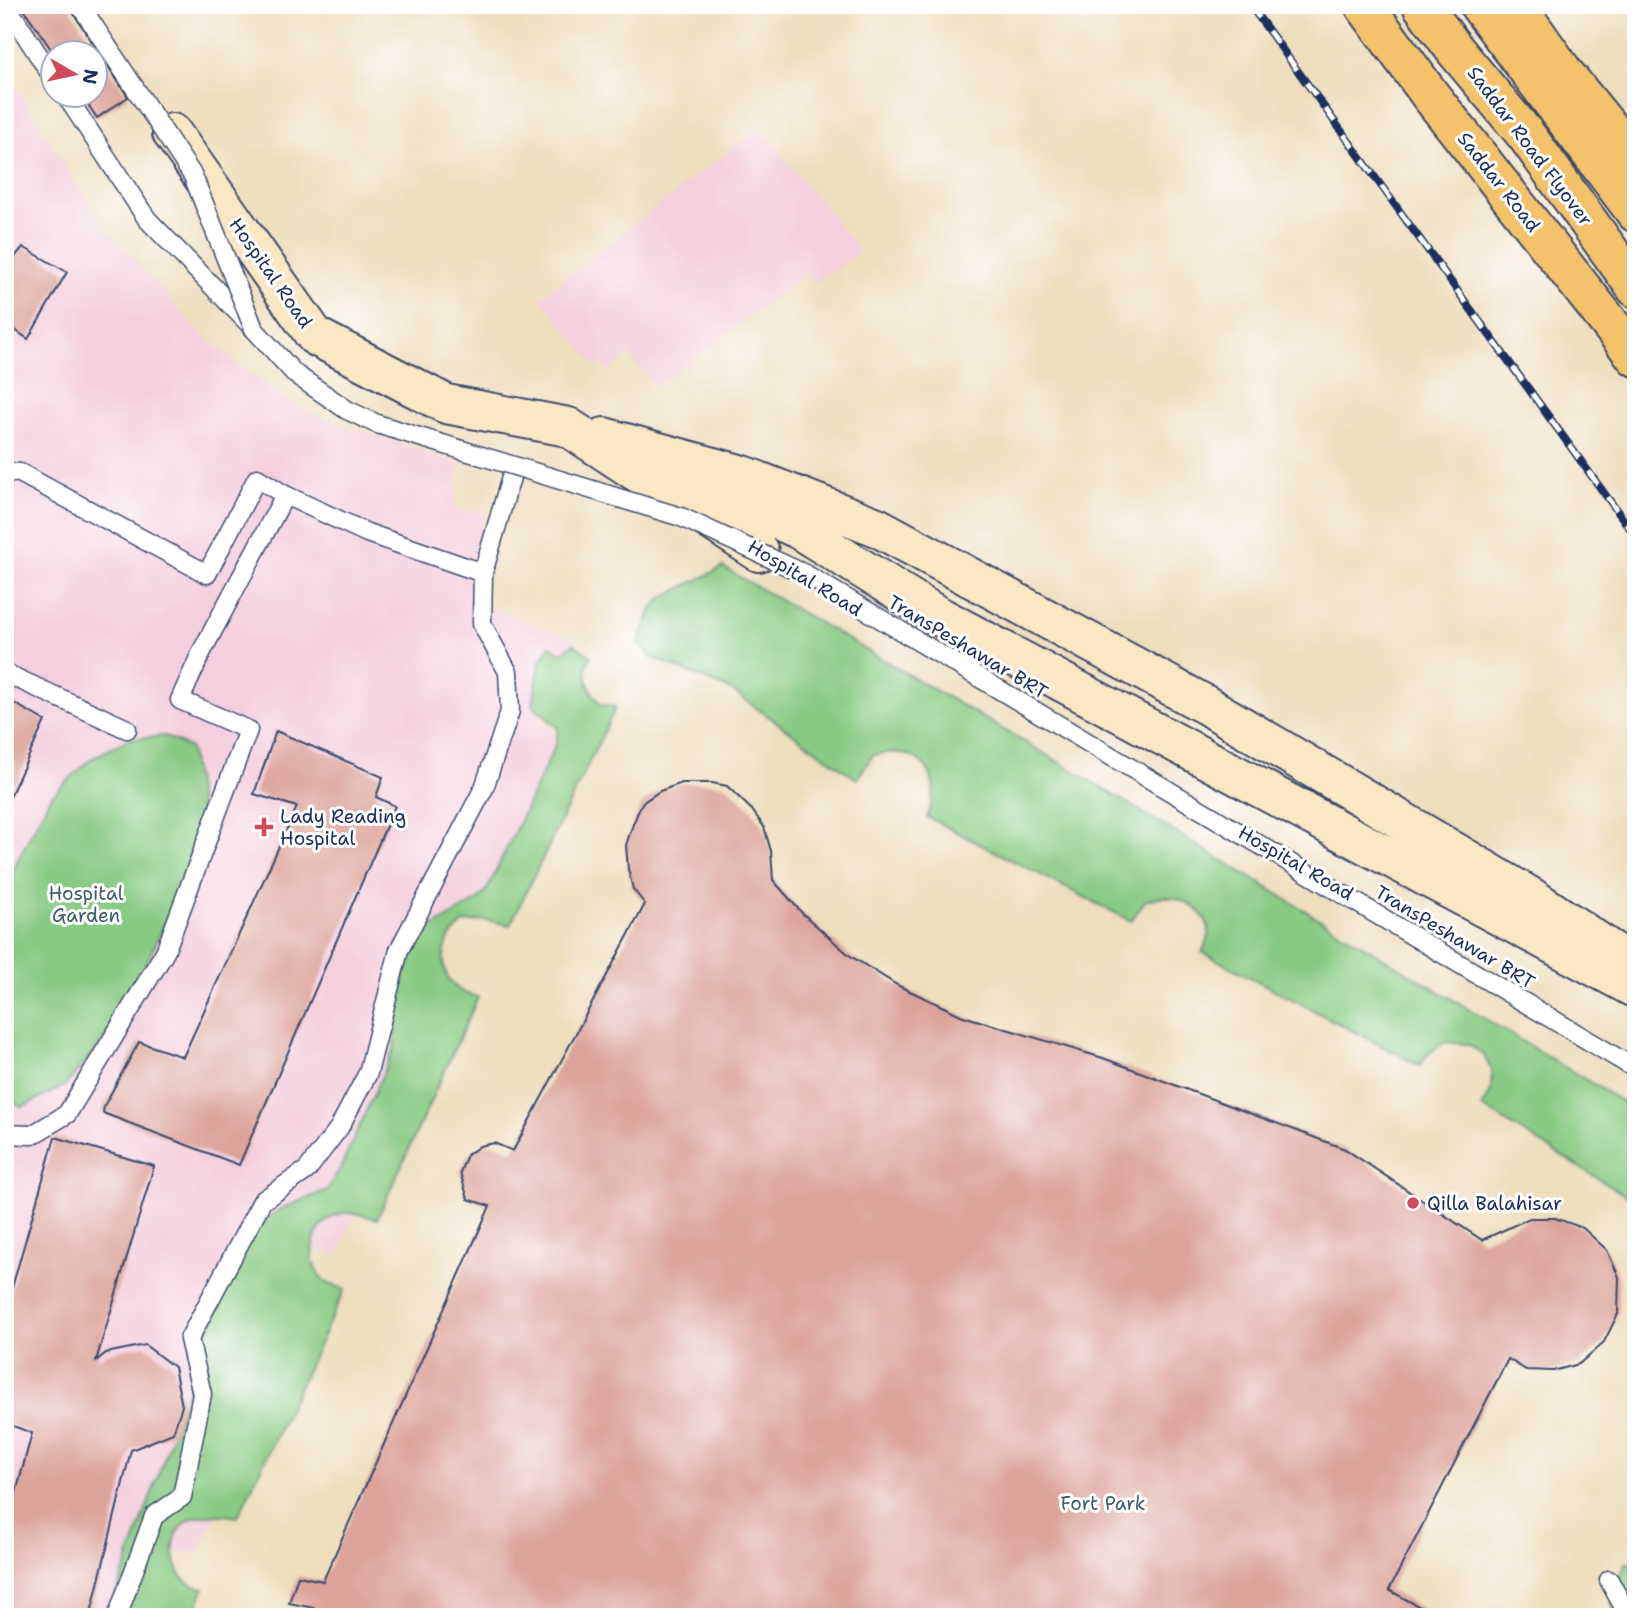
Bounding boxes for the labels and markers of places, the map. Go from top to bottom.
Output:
place label: Lady Reading Hospital [280,804,406,851]
marker: Lady Reading Hospital [254,817,274,837]
place label: Qilla Balahisar [1427,1191,1562,1216]
marker: Qilla Balahisar [1405,1195,1421,1211]

